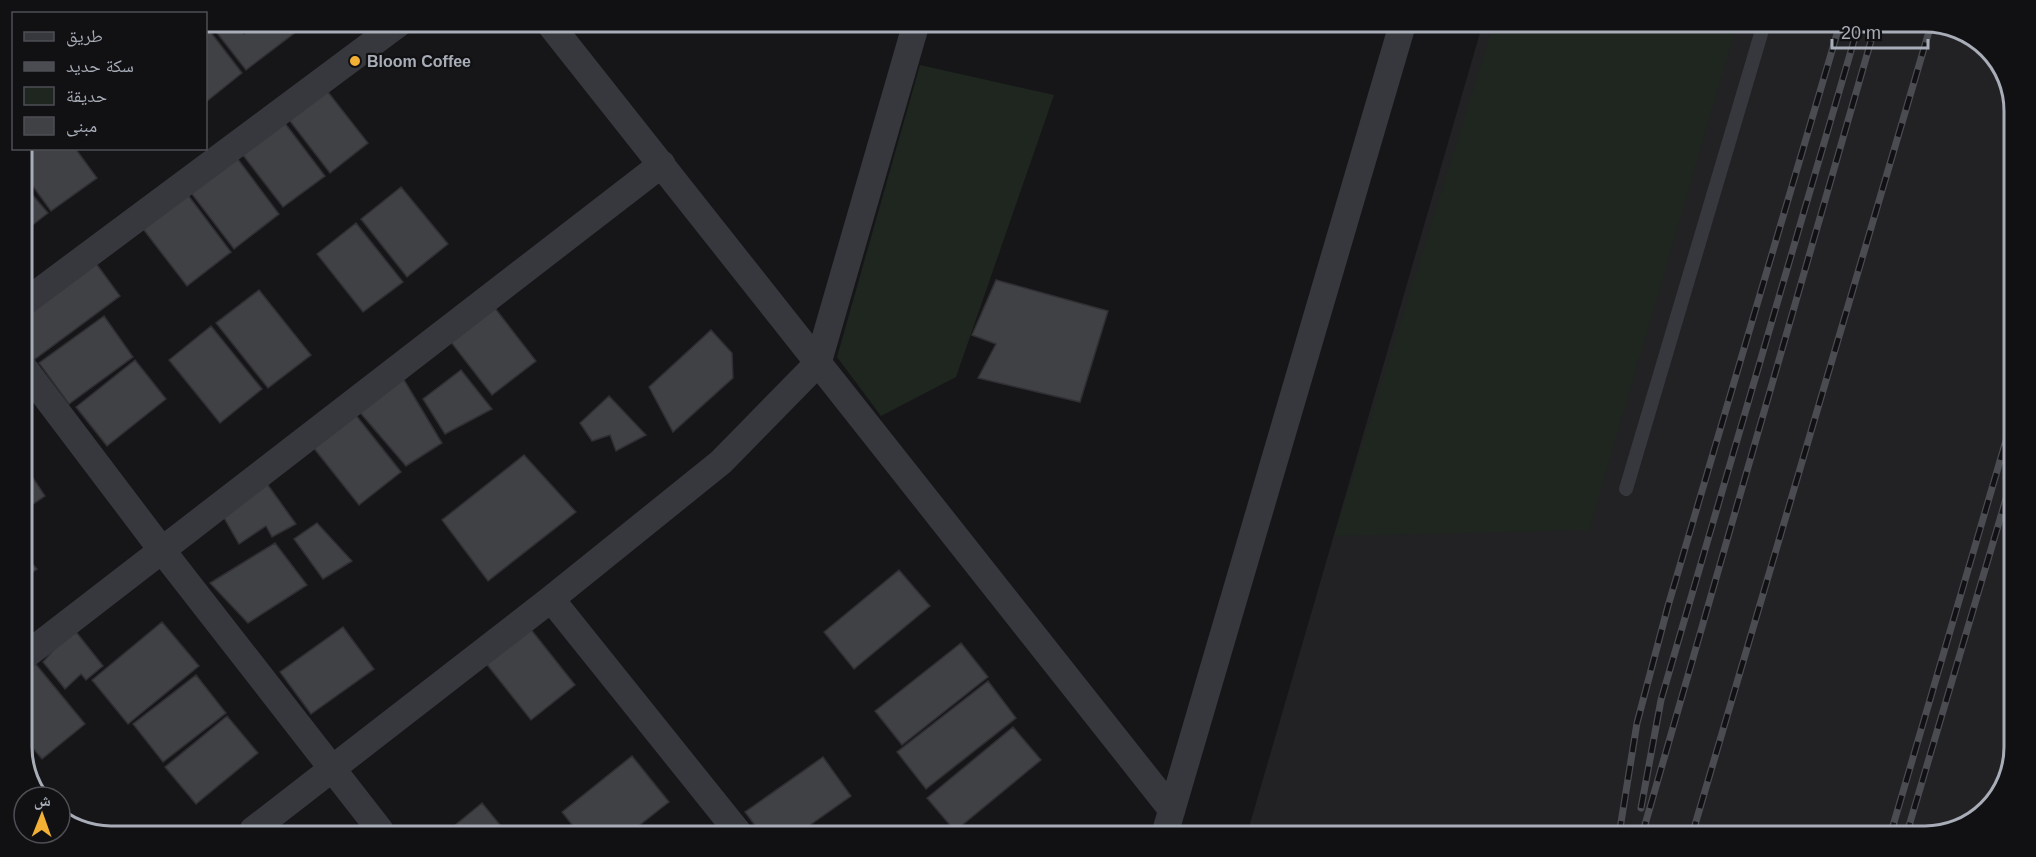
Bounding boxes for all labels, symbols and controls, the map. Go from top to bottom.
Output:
legend [12,12,207,150]
scale bar [1832,12,1928,50]
text: 20 m [1841,23,1881,43]
text: طريق [66,26,103,47]
place label: Bloom Coffee [367,53,471,70]
marker: Bloom Coffee [348,54,362,68]
text: سكة حديد [66,56,134,76]
text: حديقة [66,86,107,106]
text: مبنى [66,116,97,137]
north arrow [12,785,72,845]
text: ش [34,792,51,810]

